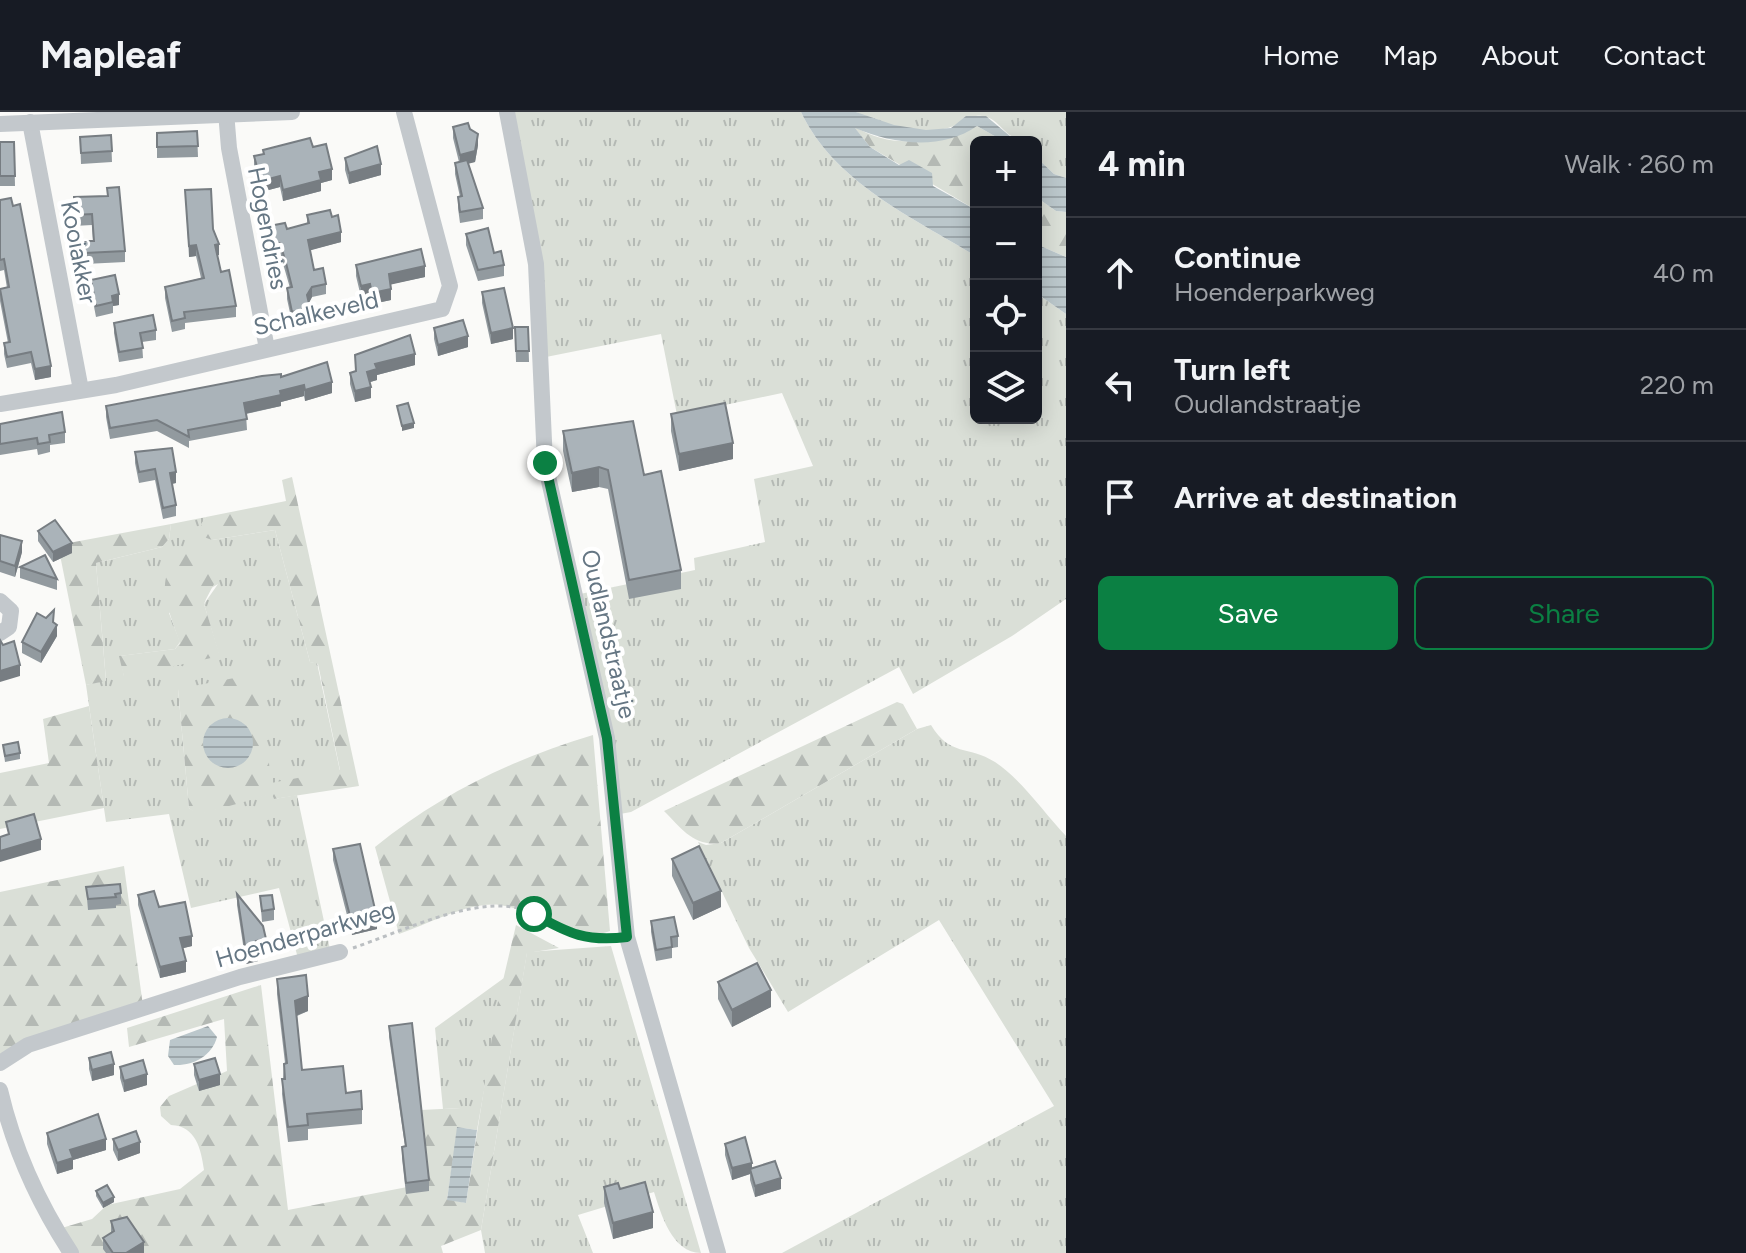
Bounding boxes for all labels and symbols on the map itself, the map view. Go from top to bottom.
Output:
street label: Hogendries [242,164,294,292]
street label: Kooiakker [55,198,103,306]
street label: Schalkeveld [251,285,381,341]
route end [527,445,563,481]
street label: Oudlandstraatje [575,547,643,721]
street label: Hoenderparkweg [212,894,398,974]
route start [516,896,552,932]

